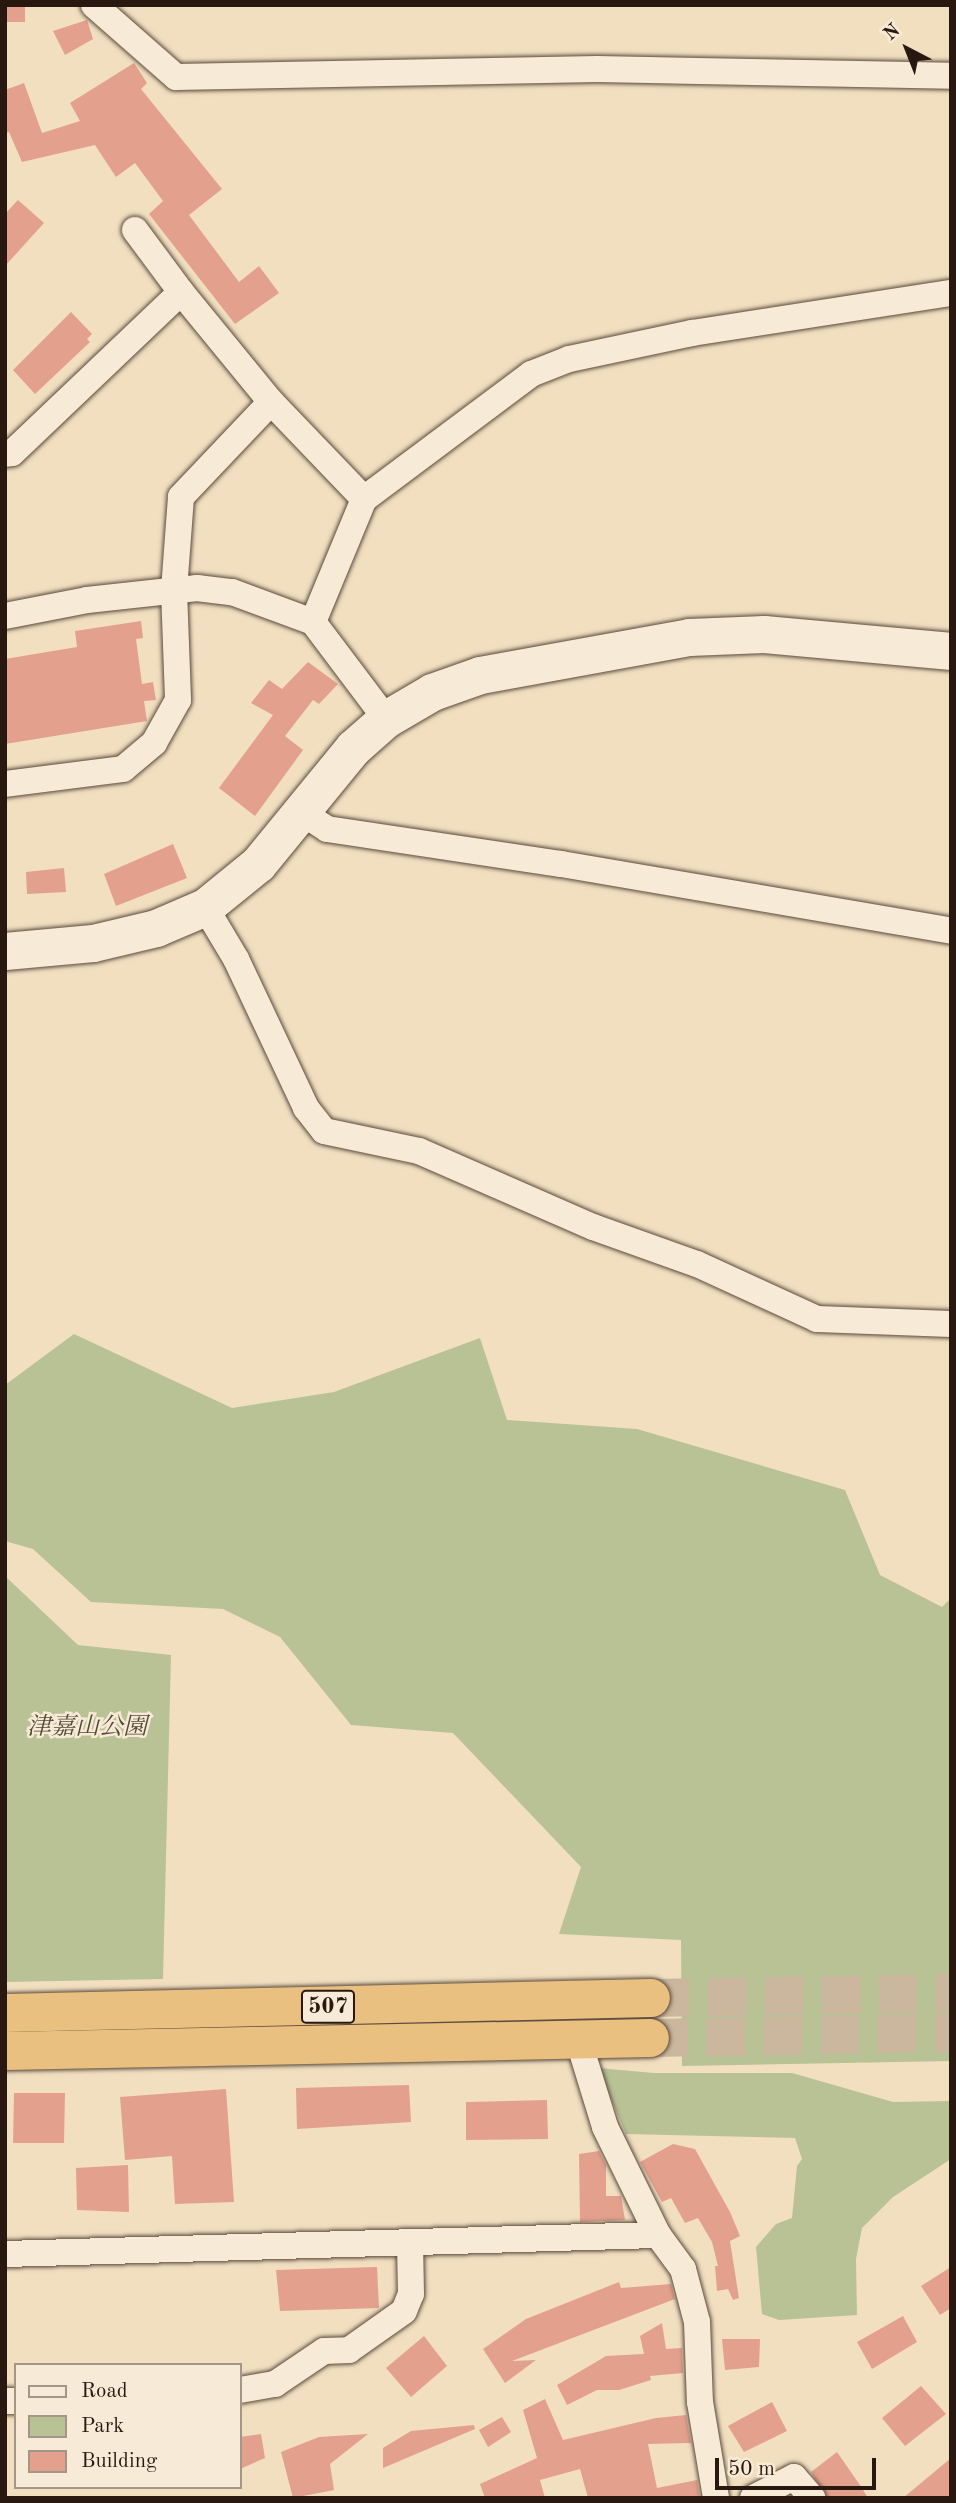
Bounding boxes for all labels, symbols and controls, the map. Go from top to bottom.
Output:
north arrow [872,14,942,84]
text: N [881,21,904,45]
park label: 津嘉山公園 [27,1715,147,1743]
road number: 507 [300,1988,356,2026]
legend [14,2363,242,2489]
text: Road [81,2381,128,2402]
text: Park [81,2416,124,2437]
scale bar [718,2444,879,2488]
text: Building [81,2451,157,2472]
text: 50 m [728,2459,775,2480]

